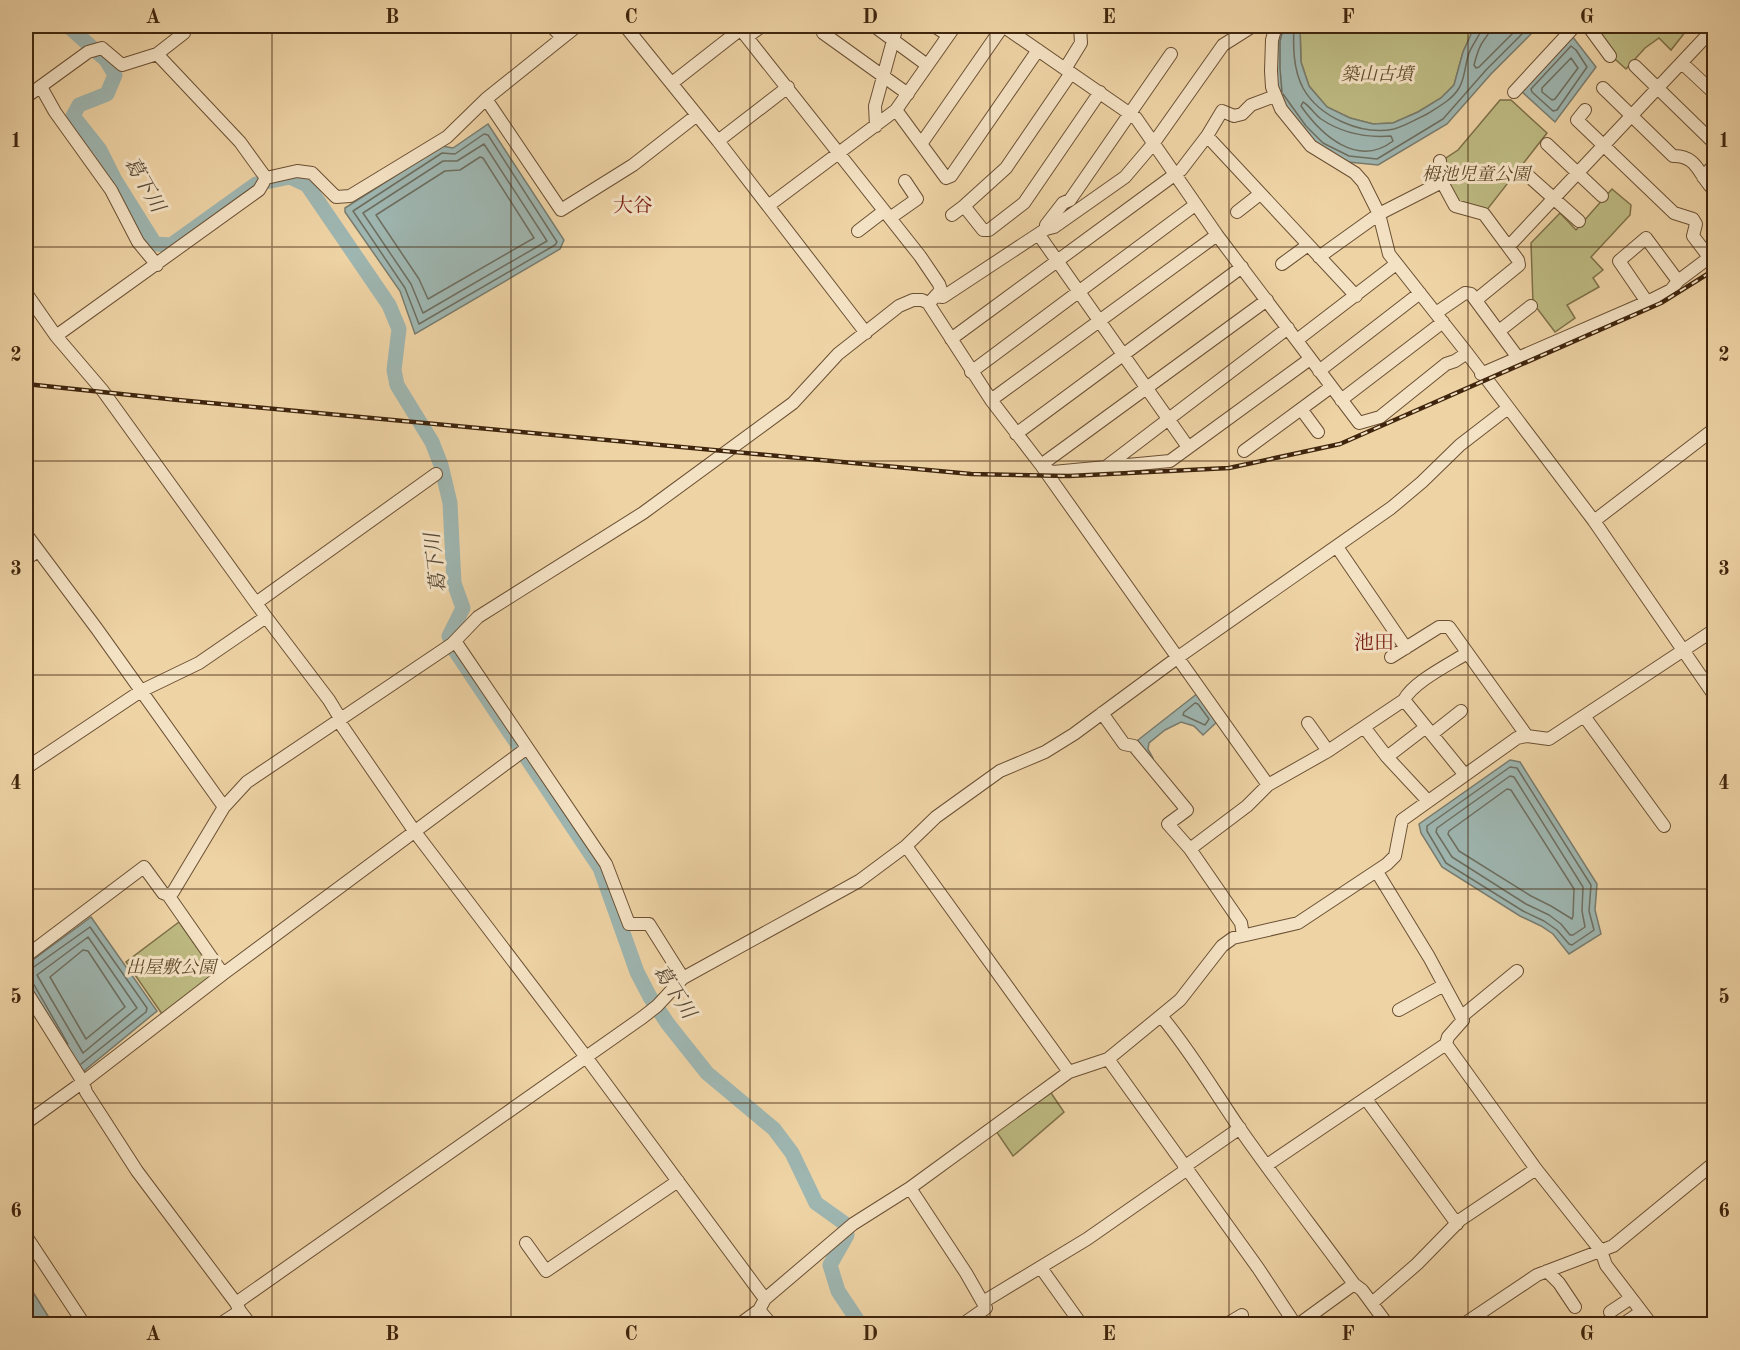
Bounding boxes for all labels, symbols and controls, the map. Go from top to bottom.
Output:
text: A [145,8,161,28]
text: B [385,8,399,28]
text: C [624,8,638,28]
text: D [862,8,878,28]
text: E [1102,8,1116,28]
text: F [1341,8,1355,28]
text: G [1580,8,1594,28]
park label: 築山古墳 [1341,64,1416,84]
text: 1 [10,132,22,152]
text: 1 [1718,132,1730,152]
water label: 葛下川 [120,153,170,218]
park label: 栂池児童公園 [1422,164,1533,184]
district label: 大谷 [613,195,653,217]
text: 2 [10,346,22,366]
text: 2 [1718,346,1730,366]
water label: 葛下川 [421,530,451,594]
text: 3 [10,560,22,580]
text: 3 [1718,560,1730,580]
district label: 池田 [1354,632,1394,654]
text: 4 [10,774,22,794]
text: 4 [1718,774,1730,794]
park label: 出屋敷公園 [126,957,219,977]
water label: 葛下川 [649,960,701,1024]
text: 5 [10,987,22,1008]
text: 5 [1718,987,1730,1008]
text: 6 [10,1202,22,1222]
text: 6 [1718,1202,1730,1222]
text: A [145,1325,161,1345]
text: B [385,1325,399,1345]
text: C [624,1325,638,1345]
text: D [862,1325,878,1345]
text: E [1102,1325,1116,1345]
text: F [1341,1325,1355,1345]
text: G [1580,1325,1594,1345]

